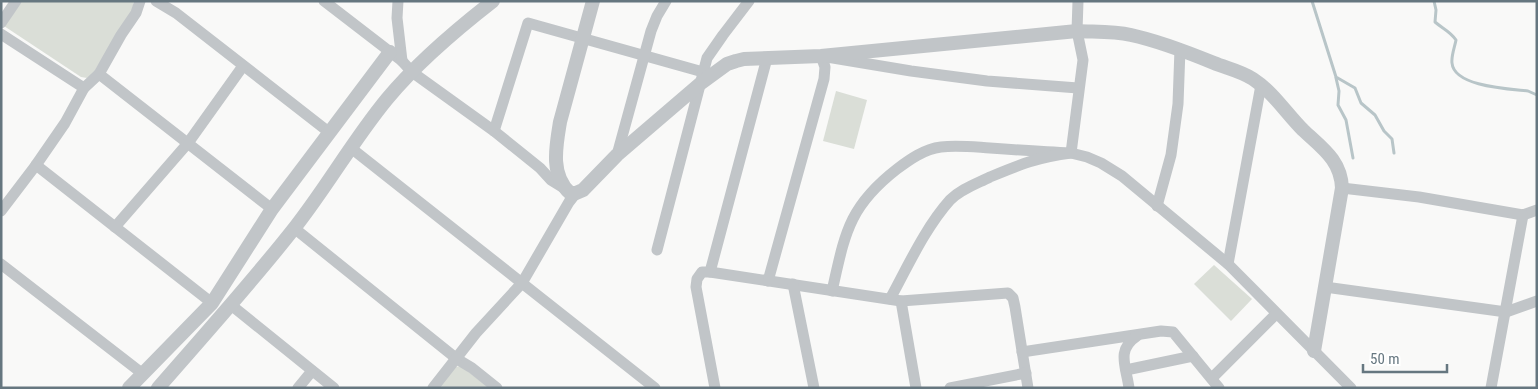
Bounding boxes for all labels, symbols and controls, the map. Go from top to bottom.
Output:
scale bar [1363,342,1447,374]
text: 50 m [1370,350,1400,368]

